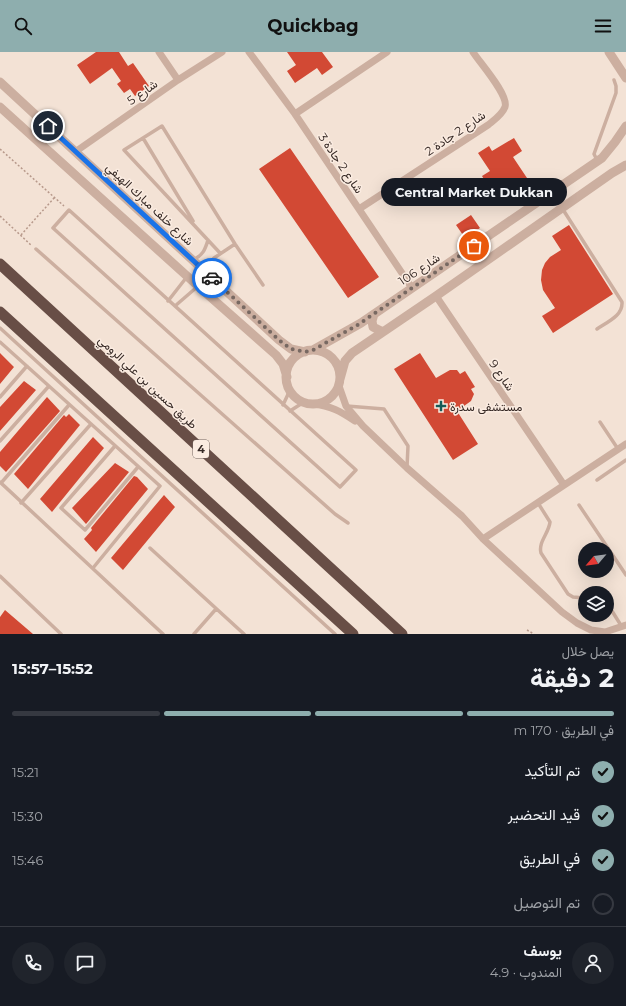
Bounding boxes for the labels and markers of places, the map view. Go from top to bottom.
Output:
pin [31,109,65,143]
callout: Central Market Dukkan [381,178,567,206]
pin [457,229,491,263]
place label: مستشفى سدرة [450,399,522,415]
marker: مستشفى سدرة [435,400,447,412]

